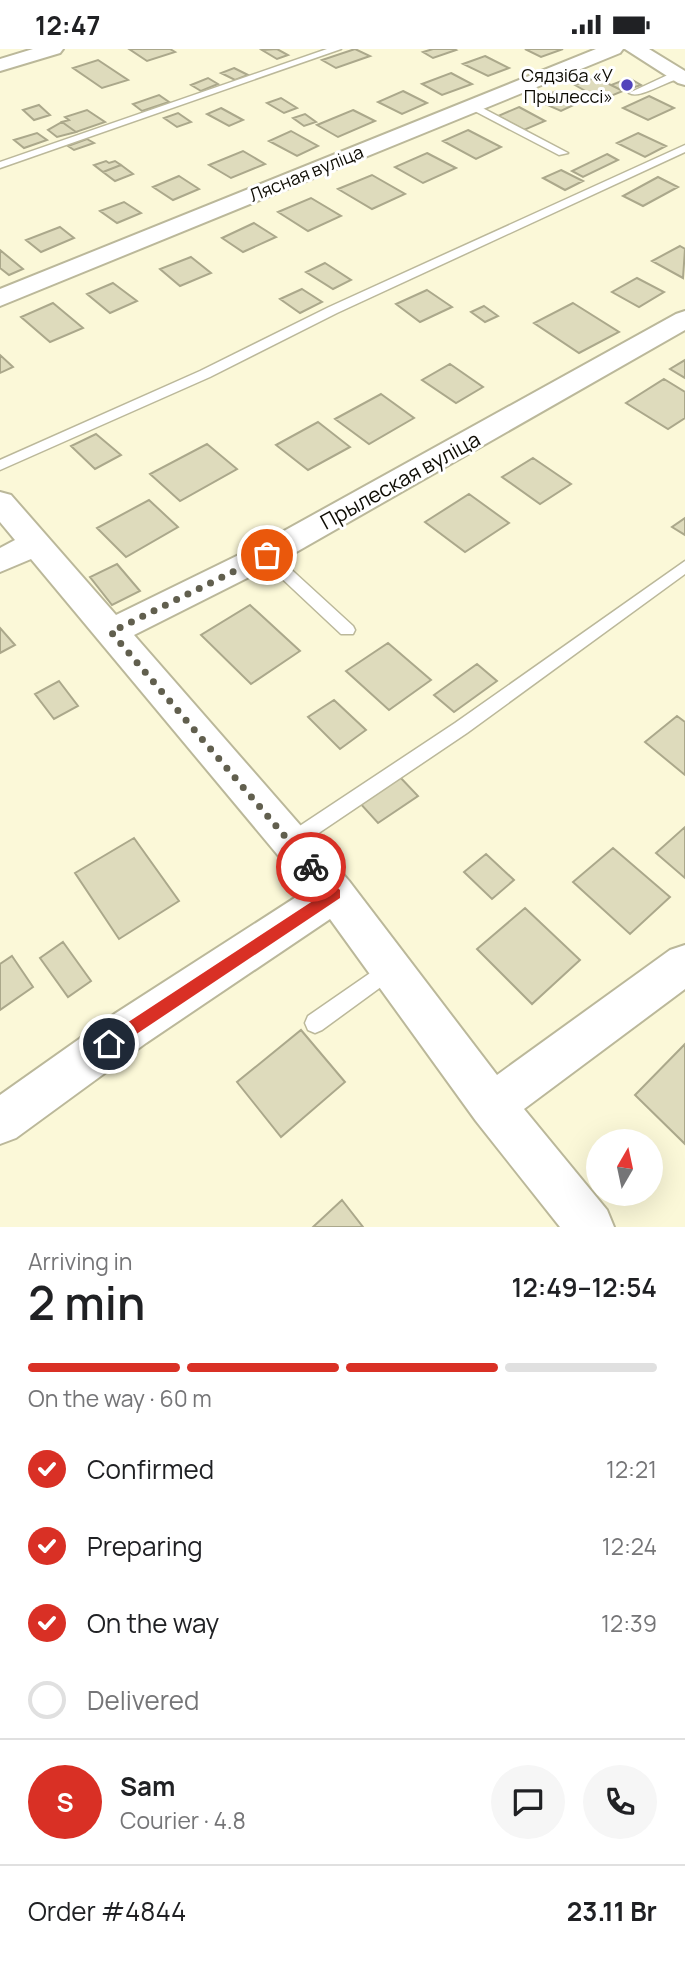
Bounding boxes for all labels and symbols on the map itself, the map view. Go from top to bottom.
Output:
place label: Сядзіба «У Прылессі» [521,63,613,108]
marker: Сядзіба «У Прылессі» [619,77,635,93]
street label: Лясная вуліца [245,139,367,207]
street label: Прылеская вуліца [315,425,485,535]
pin [237,525,297,585]
courier [276,832,346,902]
pin [79,1014,139,1074]
north arrow [586,1129,663,1206]

